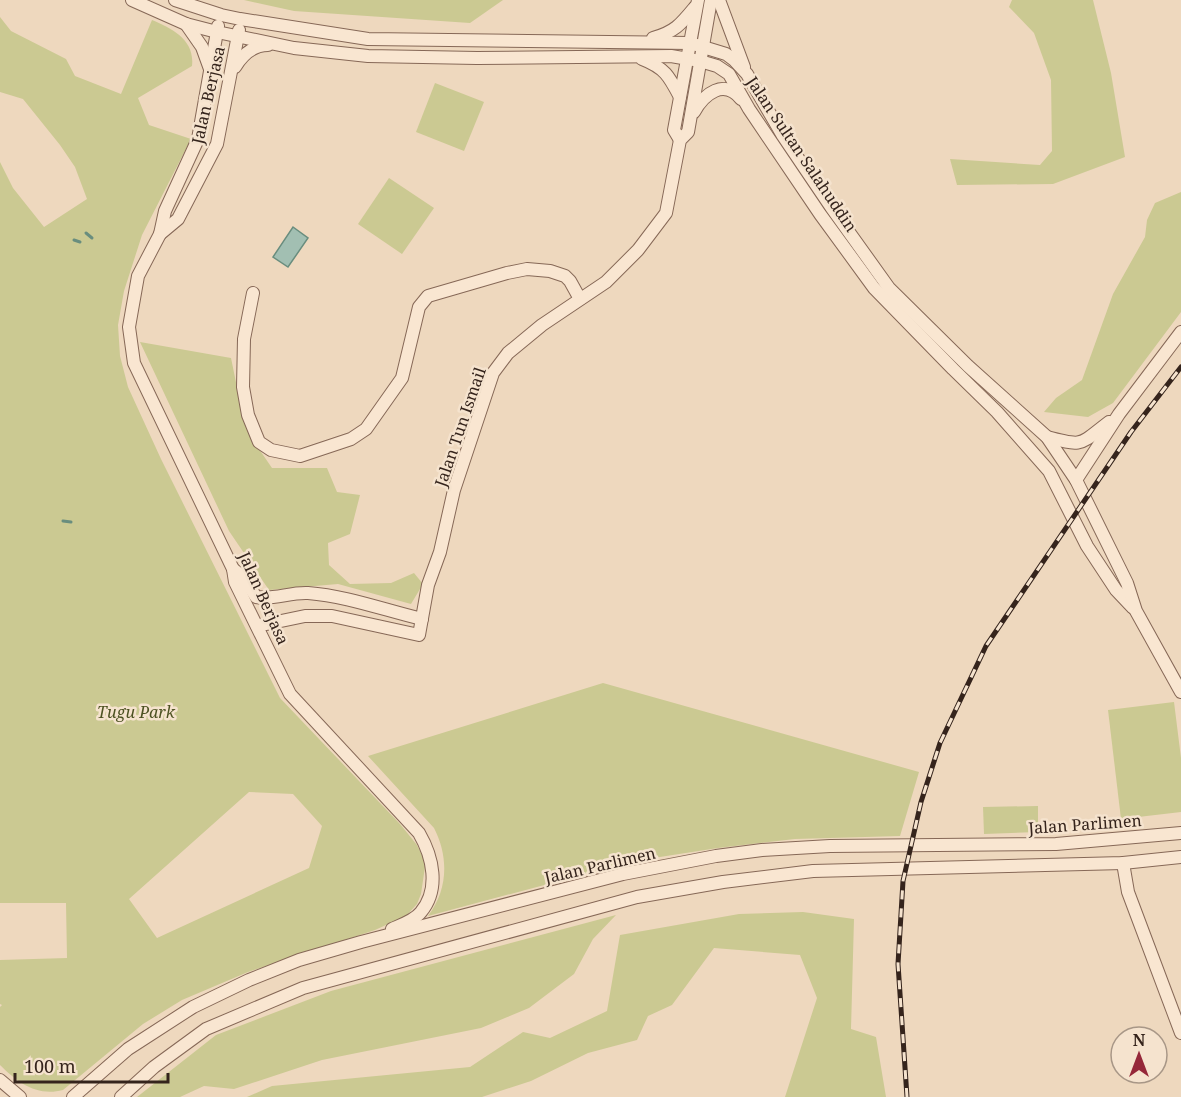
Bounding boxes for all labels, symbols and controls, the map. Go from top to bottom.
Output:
street label: Jalan Berjasa [186,44,230,147]
street label: Jalan Sultan Salahuddin [741,71,862,236]
street label: Jalan Tun Ismail [429,364,491,491]
street label: Jalan Berjasa [233,547,294,648]
park label: Tugu Park [97,701,176,723]
street label: Jalan Parlimen [1027,809,1142,839]
street label: Jalan Parlimen [541,842,658,889]
north arrow [1109,1025,1169,1085]
text: N [1133,1029,1146,1051]
scale bar [15,1046,168,1084]
text: 100 m [24,1054,76,1078]

